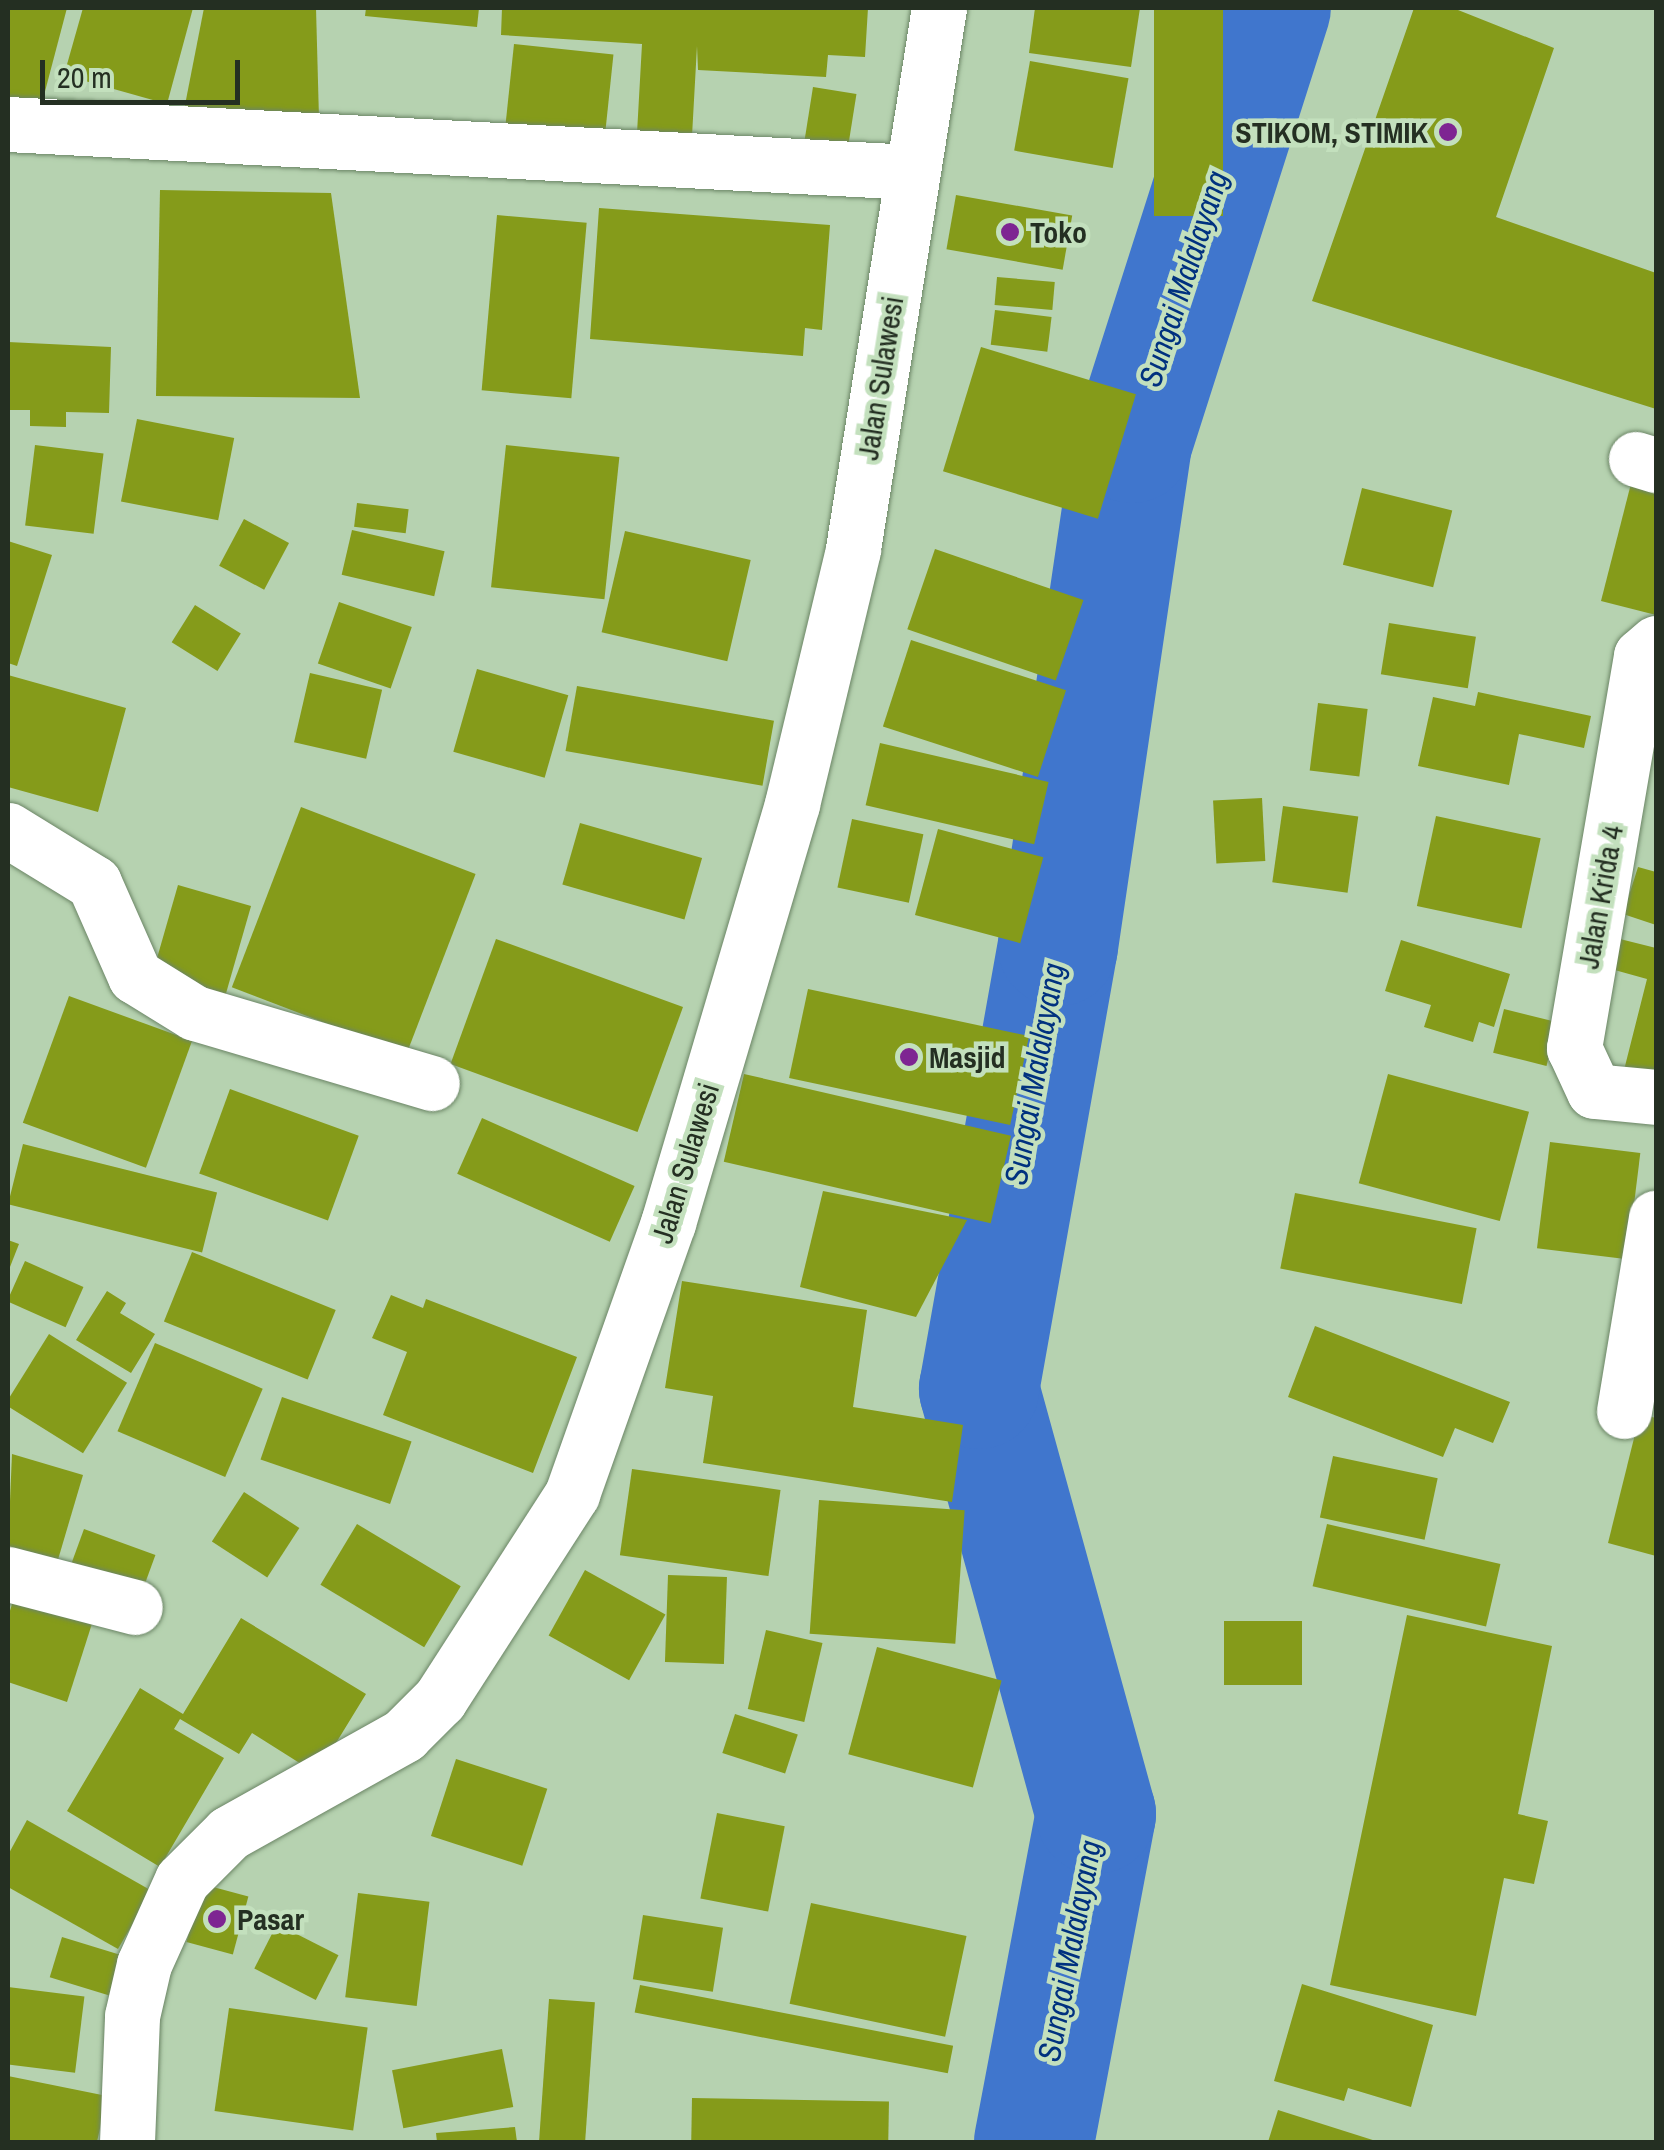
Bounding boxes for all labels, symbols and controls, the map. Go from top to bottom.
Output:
scale bar [45,40,245,102]
text: 20 m [57,57,112,97]
place label: STIKOM, STIMIK [1235,114,1428,150]
marker: STIKOM, STIMIK [1437,121,1459,143]
water label: Sungai Malalayang [1131,166,1237,392]
place label: Toko [1030,214,1087,250]
marker: Toko [999,221,1021,243]
street label: Jalan Sulawesi [849,293,911,463]
street label: Jalan Krida 4 [1570,822,1630,972]
water label: Sungai Malalayang [997,960,1073,1188]
place label: Masjid [929,1039,1006,1075]
marker: Masjid [898,1046,920,1068]
street label: Jalan Sulawesi [644,1079,726,1247]
water label: Sungai Malalayang [1030,1837,1110,2065]
place label: Pasar [237,1901,304,1937]
marker: Pasar [206,1908,228,1930]

